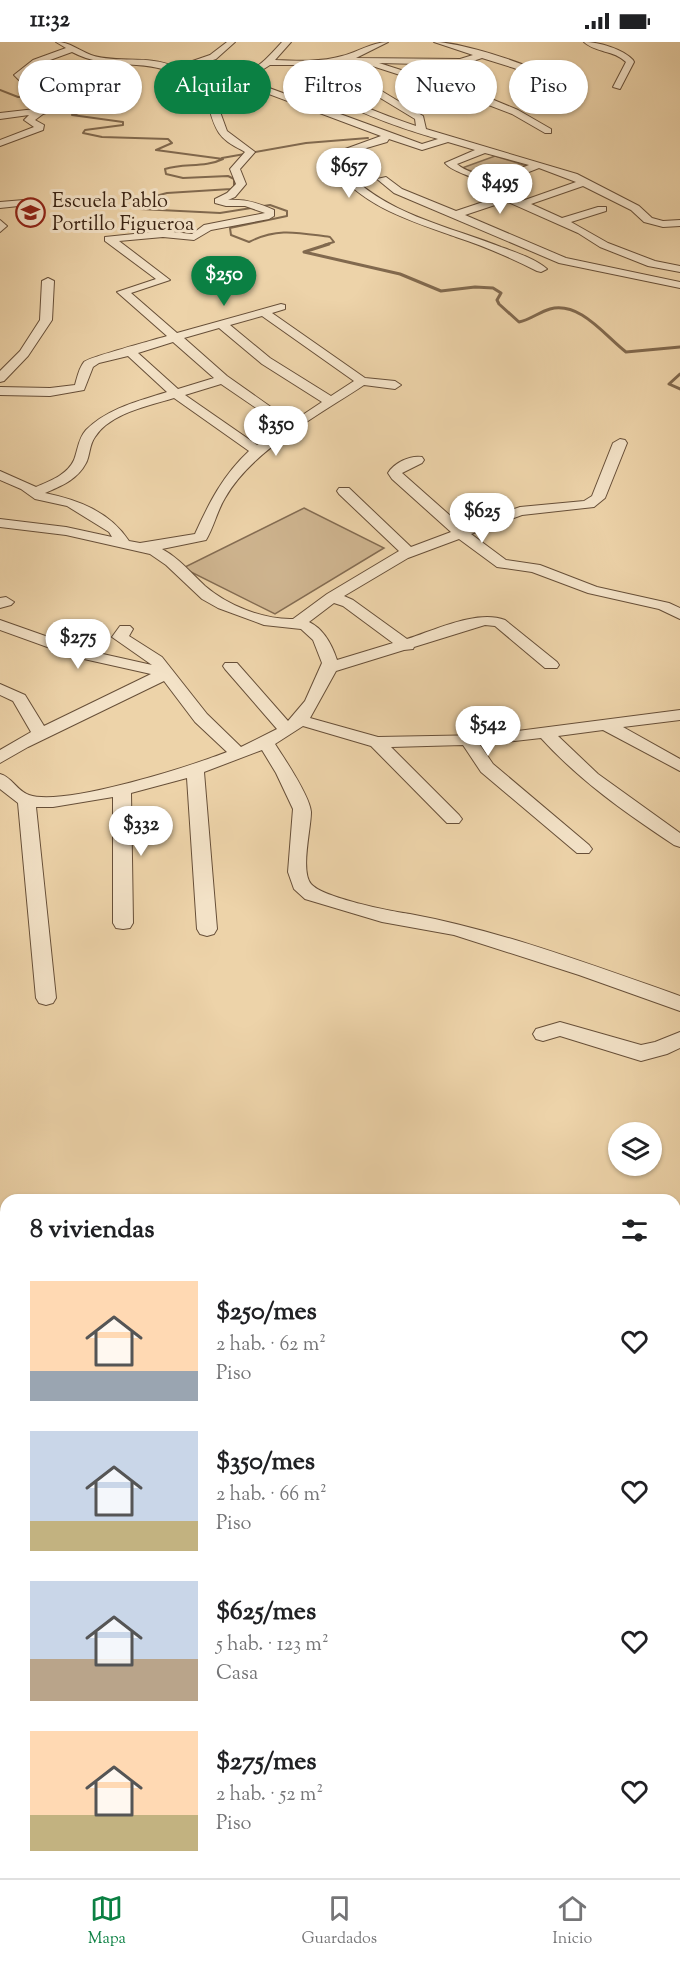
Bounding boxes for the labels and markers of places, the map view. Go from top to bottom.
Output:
pin: $657 [313,148,385,199]
pin: $495 [464,164,536,215]
place label: Escuela Pablo Portillo Figueroa [52,188,194,240]
school or university icon: Escuela Pablo Portillo Figueroa [15,196,47,228]
pin: $250 [188,256,260,307]
pin: $350 [240,406,312,457]
pin: $625 [446,493,518,544]
pin: $275 [42,619,114,670]
pin: $542 [452,706,524,757]
pin: $332 [105,806,177,857]

